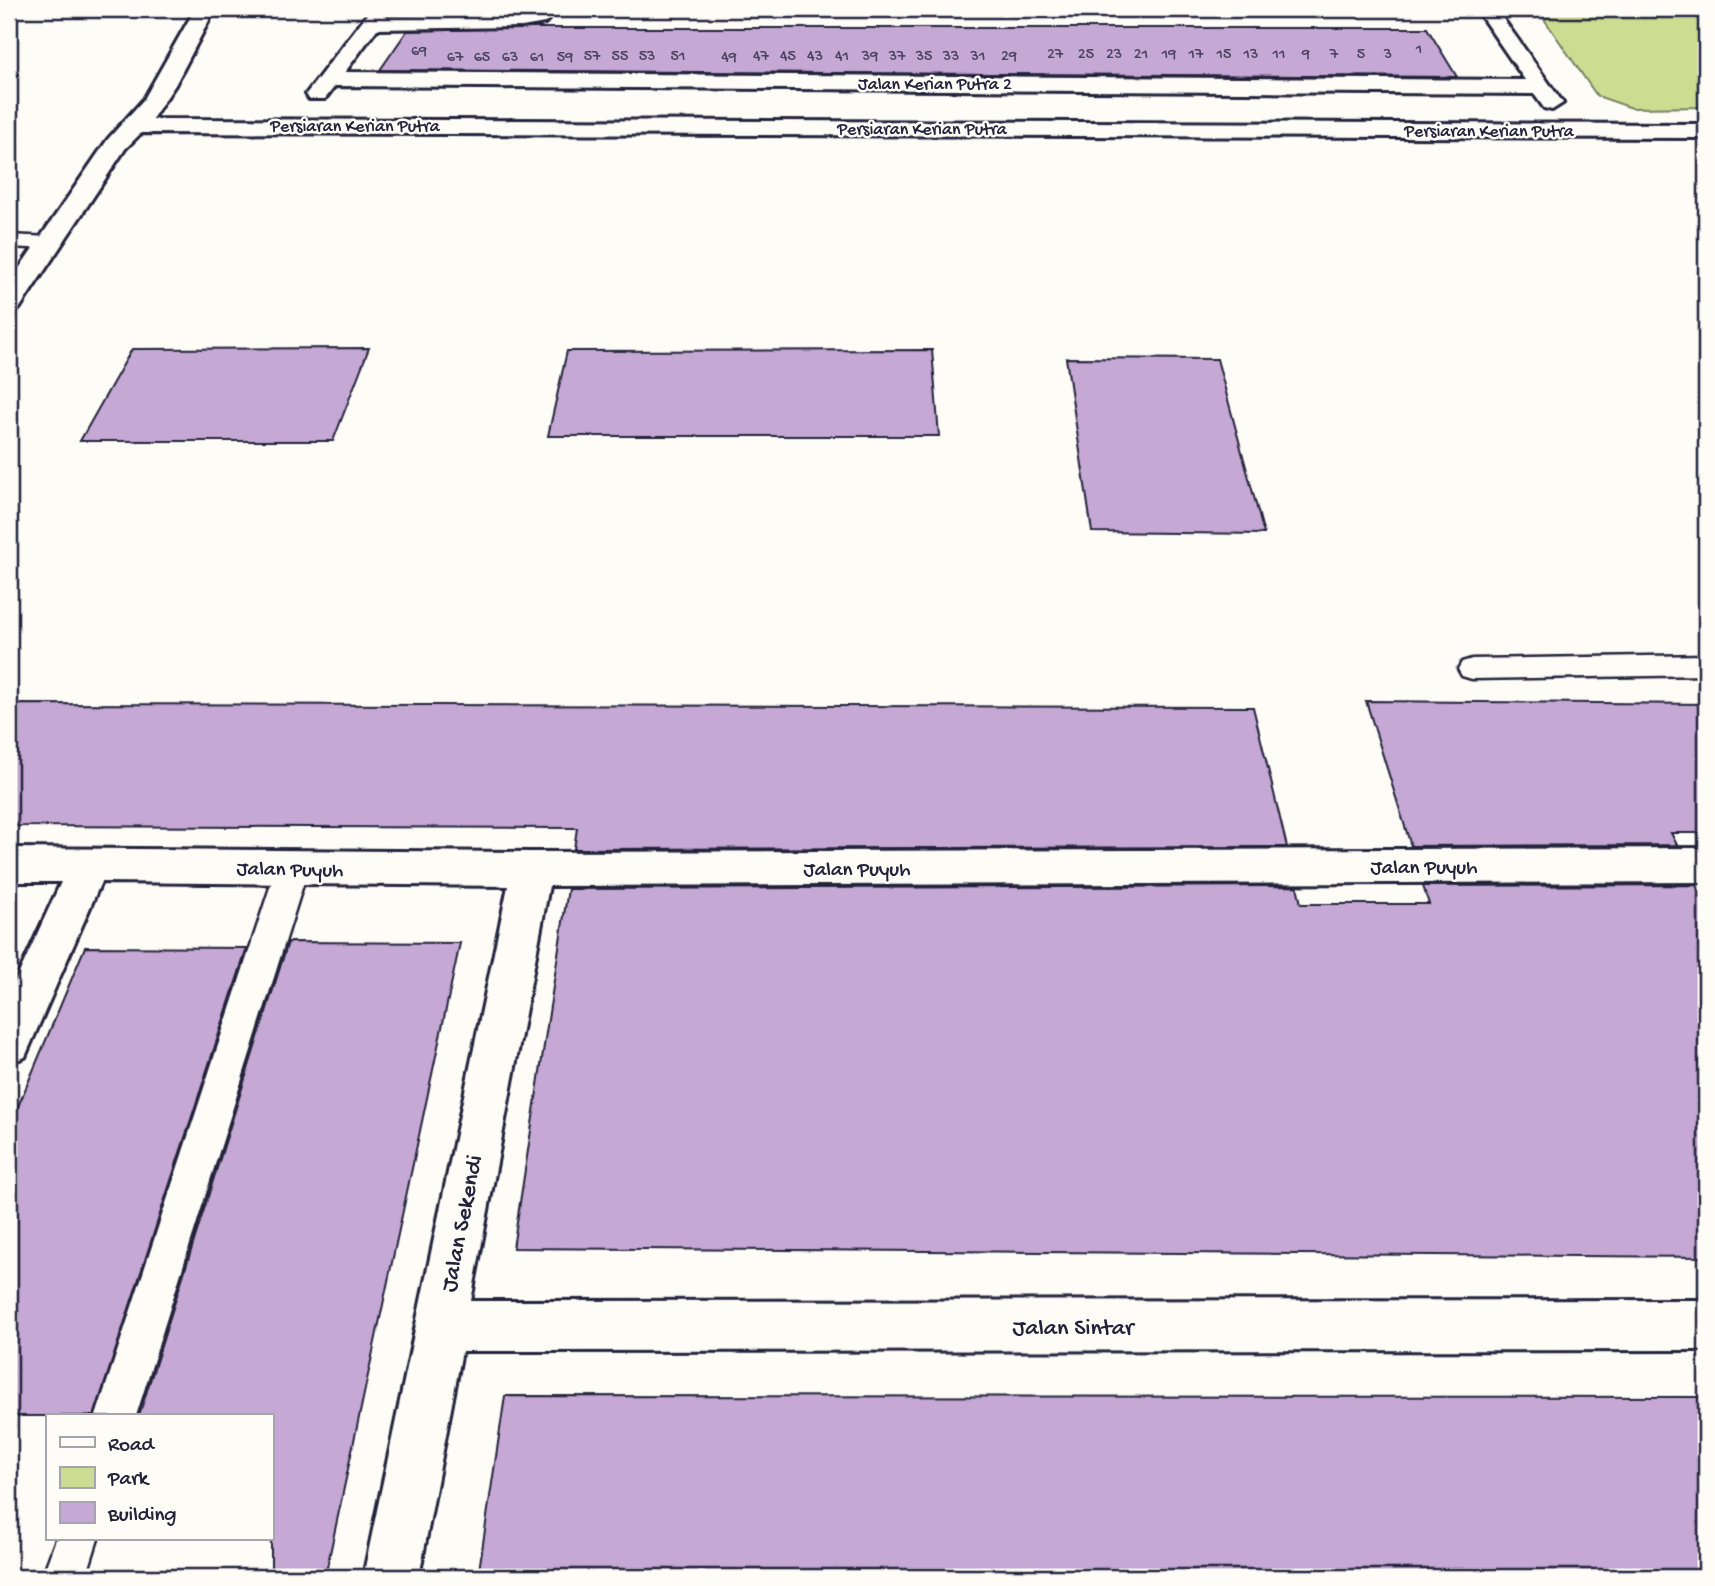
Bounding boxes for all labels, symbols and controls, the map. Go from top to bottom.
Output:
house number: 1 [1415,41,1422,60]
house number: 69 [411,43,427,62]
house number: 27 [1047,46,1064,65]
house number: 25 [1078,46,1094,65]
house number: 23 [1106,46,1122,65]
house number: 21 [1134,46,1148,65]
house number: 19 [1161,46,1176,65]
house number: 17 [1188,46,1204,65]
house number: 15 [1216,46,1231,65]
house number: 13 [1243,46,1258,65]
house number: 11 [1272,46,1285,65]
house number: 9 [1301,46,1310,65]
house number: 7 [1329,46,1339,65]
house number: 5 [1357,46,1365,65]
house number: 3 [1383,46,1392,65]
house number: 57 [584,48,601,67]
house number: 55 [612,48,628,67]
house number: 53 [639,48,655,67]
house number: 51 [671,48,685,67]
house number: 47 [753,48,770,67]
house number: 45 [780,48,796,67]
house number: 43 [807,48,823,67]
house number: 41 [835,48,849,67]
house number: 39 [861,48,878,67]
house number: 37 [888,48,906,67]
house number: 35 [915,48,932,67]
house number: 33 [942,48,959,67]
house number: 31 [970,48,985,67]
house number: 29 [1001,48,1017,67]
house number: 67 [447,49,464,68]
house number: 65 [474,49,490,68]
house number: 63 [502,49,518,68]
house number: 61 [530,49,544,68]
house number: 59 [557,49,573,68]
house number: 49 [721,49,737,68]
street label: Jalan Kerian Putra 2 [858,75,1012,96]
street label: Persiaran Kerian Putra [269,117,441,138]
street label: Persiaran Kerian Putra [836,120,1008,141]
street label: Persiaran Kerian Putra [1403,122,1575,143]
street label: Jalan Puyuh [1371,857,1477,882]
street label: Jalan Puyuh [236,858,344,885]
street label: Jalan Puyuh [804,859,910,884]
street label: Jalan Sekendi [436,1153,491,1295]
street label: Jalan Sintar [1012,1315,1136,1344]
legend [46,1414,273,1540]
text: Road [108,1434,156,1459]
text: Park [107,1468,151,1493]
text: Building [107,1504,177,1529]

